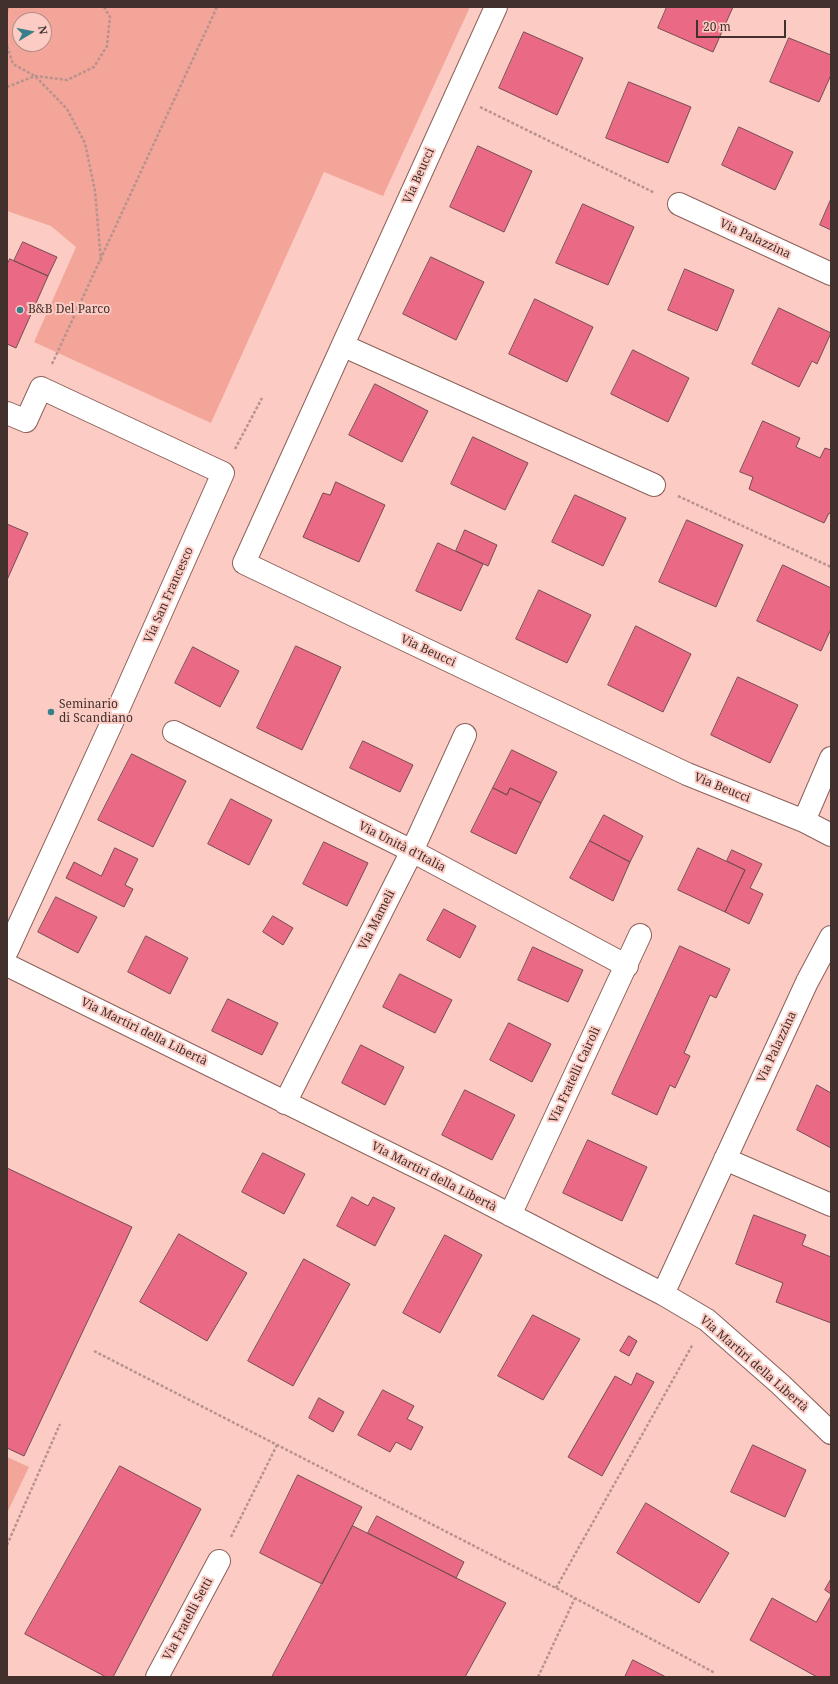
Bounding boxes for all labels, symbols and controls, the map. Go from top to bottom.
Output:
north arrow [12,12,52,52]
scale bar [698,12,788,38]
text: 20 m [703,18,731,35]
text: N [35,24,51,36]
street label: Via Beucci [400,146,438,206]
street label: Via Palazzina [717,216,793,262]
place label: B&B Del Parco [28,303,110,317]
marker: B&B Del Parco [15,305,25,315]
street label: Via San Francesco [141,545,197,645]
street label: Via Beucci [398,632,458,670]
place label: Seminario di Scandiano [59,698,133,726]
marker: Seminario di Scandiano [46,707,56,717]
street label: Via Beucci [692,770,752,806]
street label: Via Unità d'Italia [356,819,448,875]
street label: Via Mameli [356,888,398,952]
street label: Via Martiri della Libertà [78,995,210,1069]
street label: Via Palazzina [754,1009,800,1085]
street label: Via Fratelli Cairoli [546,1025,604,1125]
street label: Via Martiri della Libertà [369,1139,499,1215]
street label: Via Martiri della Libertà [697,1313,811,1415]
street label: Via Fratelli Setti [160,1575,216,1663]

